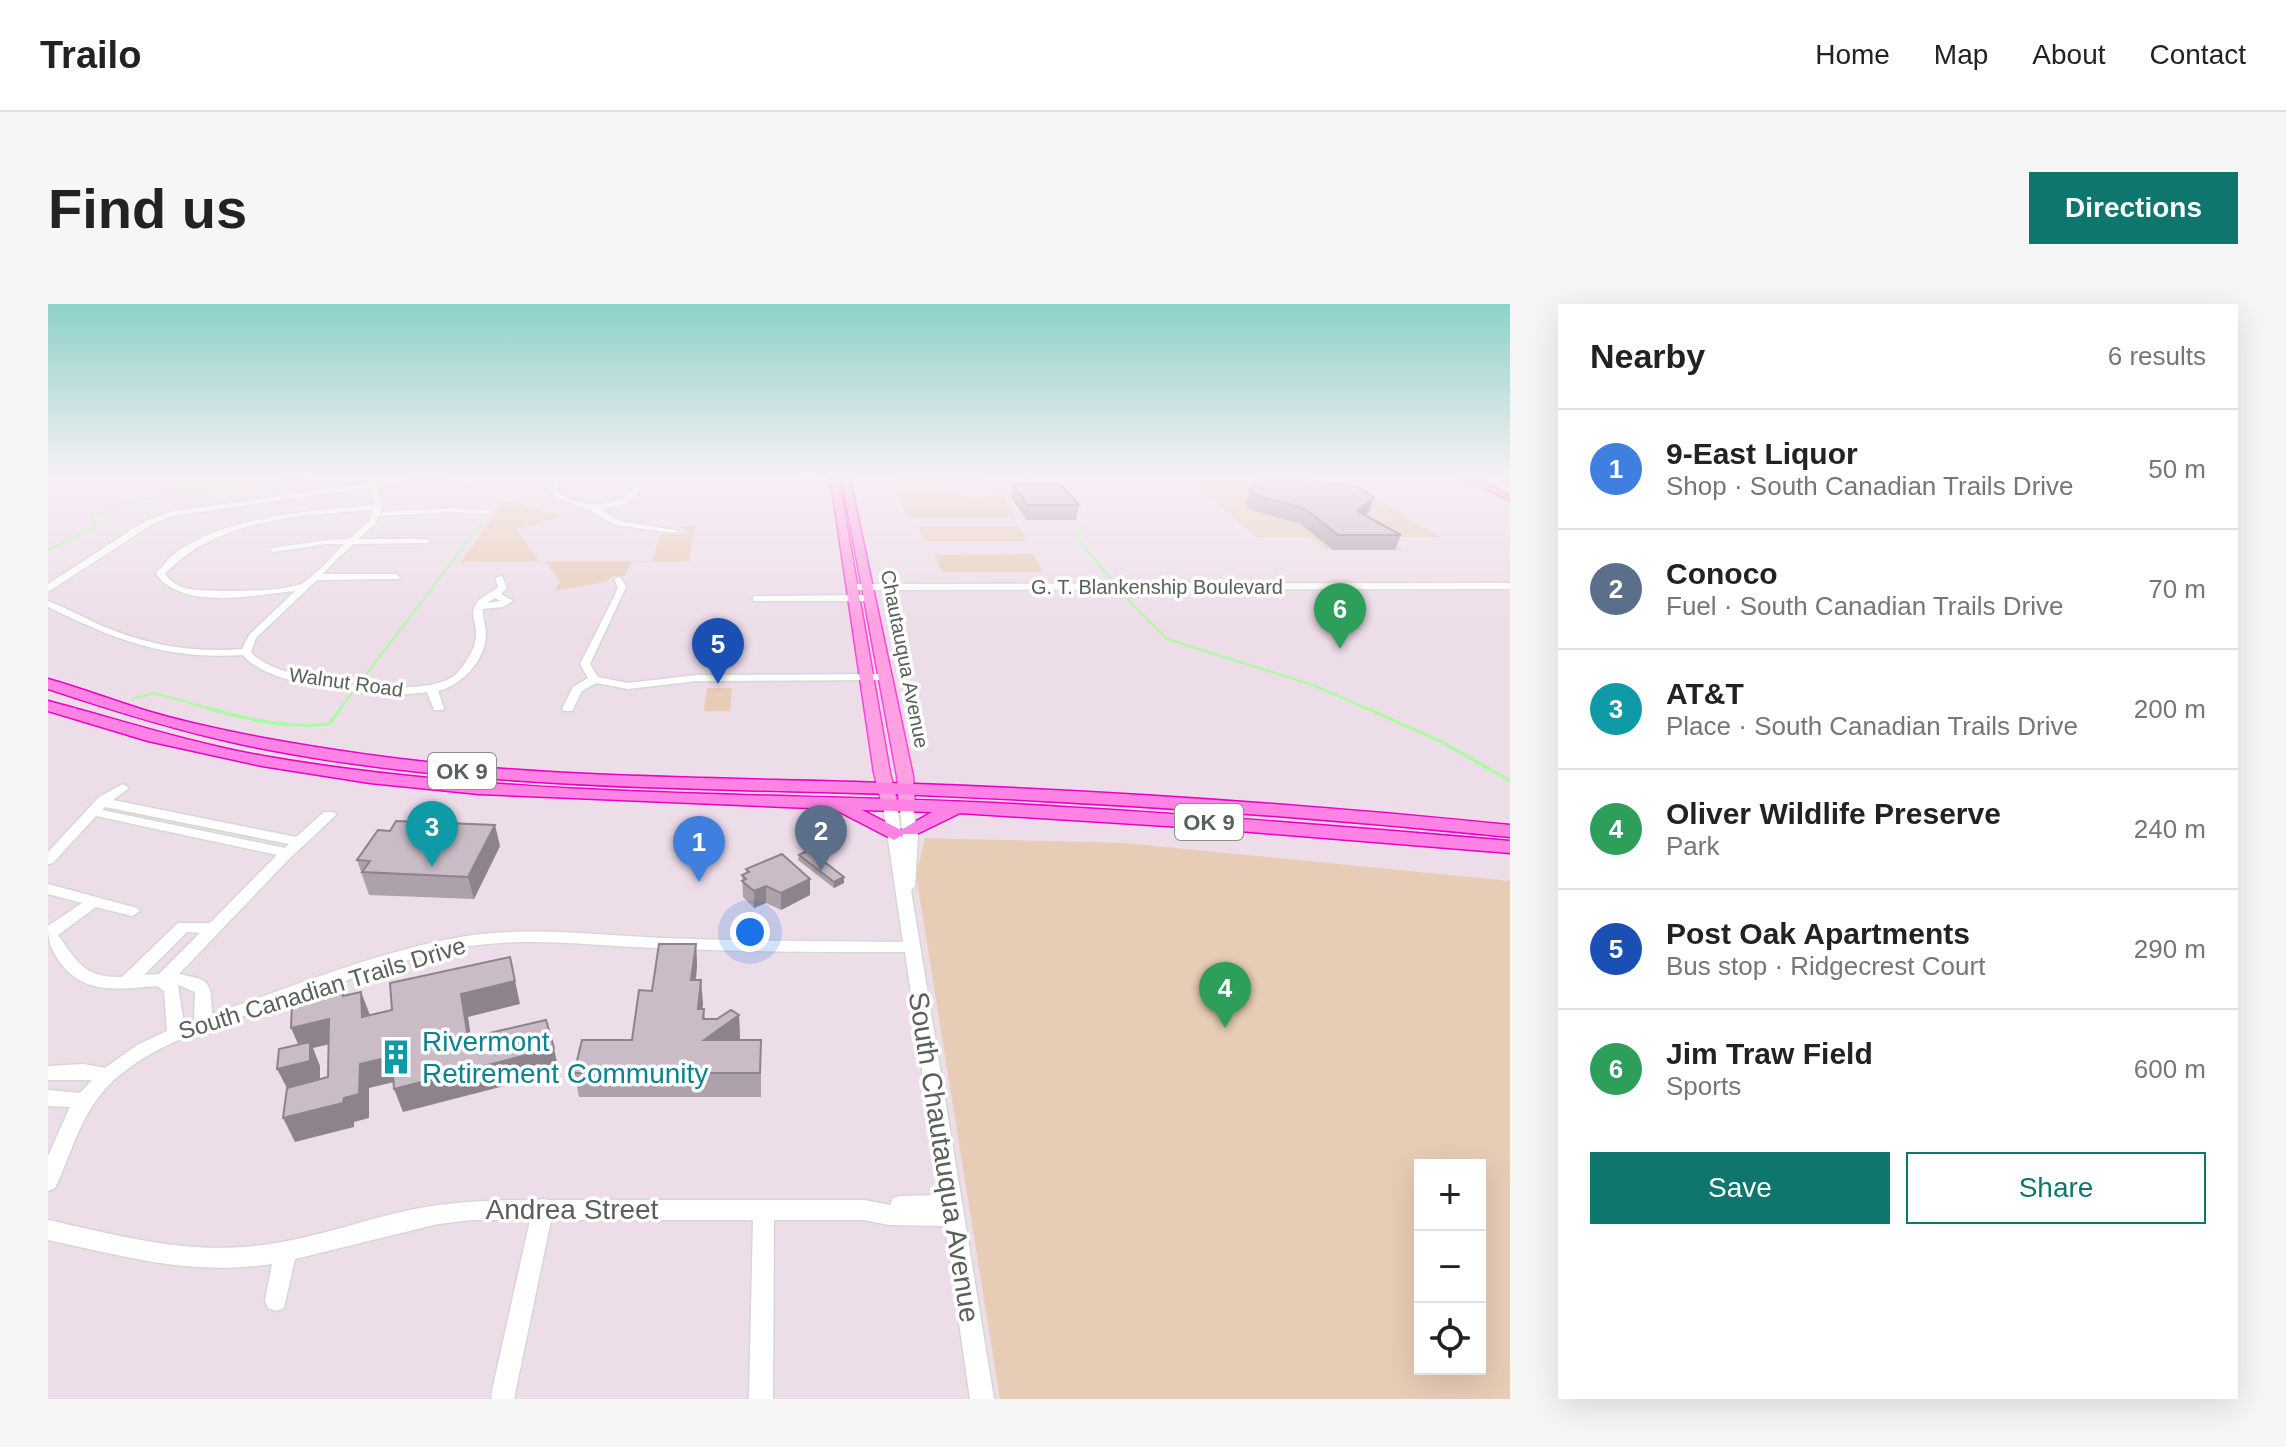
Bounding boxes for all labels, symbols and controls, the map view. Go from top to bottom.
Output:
text: Trailo [40,34,141,76]
text: Home [1815,39,1890,70]
text: Map [1934,39,1988,70]
text: About [2032,39,2106,70]
text: Contact [2150,39,2246,70]
button: Directions [2029,172,2238,244]
text: Find us [48,177,247,240]
text: Nearby [1590,337,1705,375]
text: 6 results [2108,341,2206,371]
text: 9-East Liquor [1666,437,1858,470]
text: 1 [1609,454,1623,484]
text: 50 m [2148,454,2206,484]
text: Shop · South Canadian Trails Drive [1666,471,2074,501]
text: Conoco [1666,557,1778,590]
street label: Chautauqua Avenue [877,568,933,750]
text: 2 [1609,574,1623,604]
text: 70 m [2148,574,2206,604]
street label: G. T. Blankenship Boulevard [1031,576,1283,598]
pin: 6 [1314,583,1366,649]
text: Fuel · South Canadian Trails Drive [1666,591,2063,621]
pin: 5 [692,618,744,684]
street label: Walnut Road [288,663,404,701]
text: AT&T [1666,677,1744,710]
text: 3 [1609,694,1623,724]
text: 200 m [2134,694,2206,724]
text: Place · South Canadian Trails Drive [1666,711,2078,741]
road number: OK 9 [428,753,496,789]
text: Oliver Wildlife Preserve [1666,797,2001,830]
pin: 3 [406,801,458,867]
road number: OK 9 [1175,804,1243,840]
pin: 2 [795,805,847,871]
text: 4 [1609,814,1623,844]
text: 240 m [2134,814,2206,844]
pin: 1 [673,816,725,882]
text: Park [1666,831,1719,861]
your location [730,912,770,952]
text: Post Oak Apartments [1666,917,1970,950]
street label: South Canadian Trails Drive [175,931,469,1045]
text: 5 [1609,934,1623,964]
text: 290 m [2134,934,2206,964]
text: Bus stop · Ridgecrest Court [1666,951,1985,981]
pin: 4 [1199,962,1251,1028]
street label: South Chautauqua Avenue [903,990,985,1324]
place label: Rivermont Retirement Community [422,1026,708,1089]
text: Jim Traw Field [1666,1037,1873,1070]
building icon: Rivermont Retirement Community [377,1038,415,1076]
text: 6 [1609,1054,1623,1084]
text: 600 m [2134,1054,2206,1084]
text: Sports [1666,1071,1741,1101]
button: Save [1590,1152,1890,1224]
button: Share [1906,1152,2206,1224]
map controls [1414,1159,1486,1375]
button: + [1414,1159,1486,1231]
street label: Andrea Street [486,1194,659,1225]
button: − [1414,1231,1486,1303]
button: locate [1414,1303,1486,1375]

